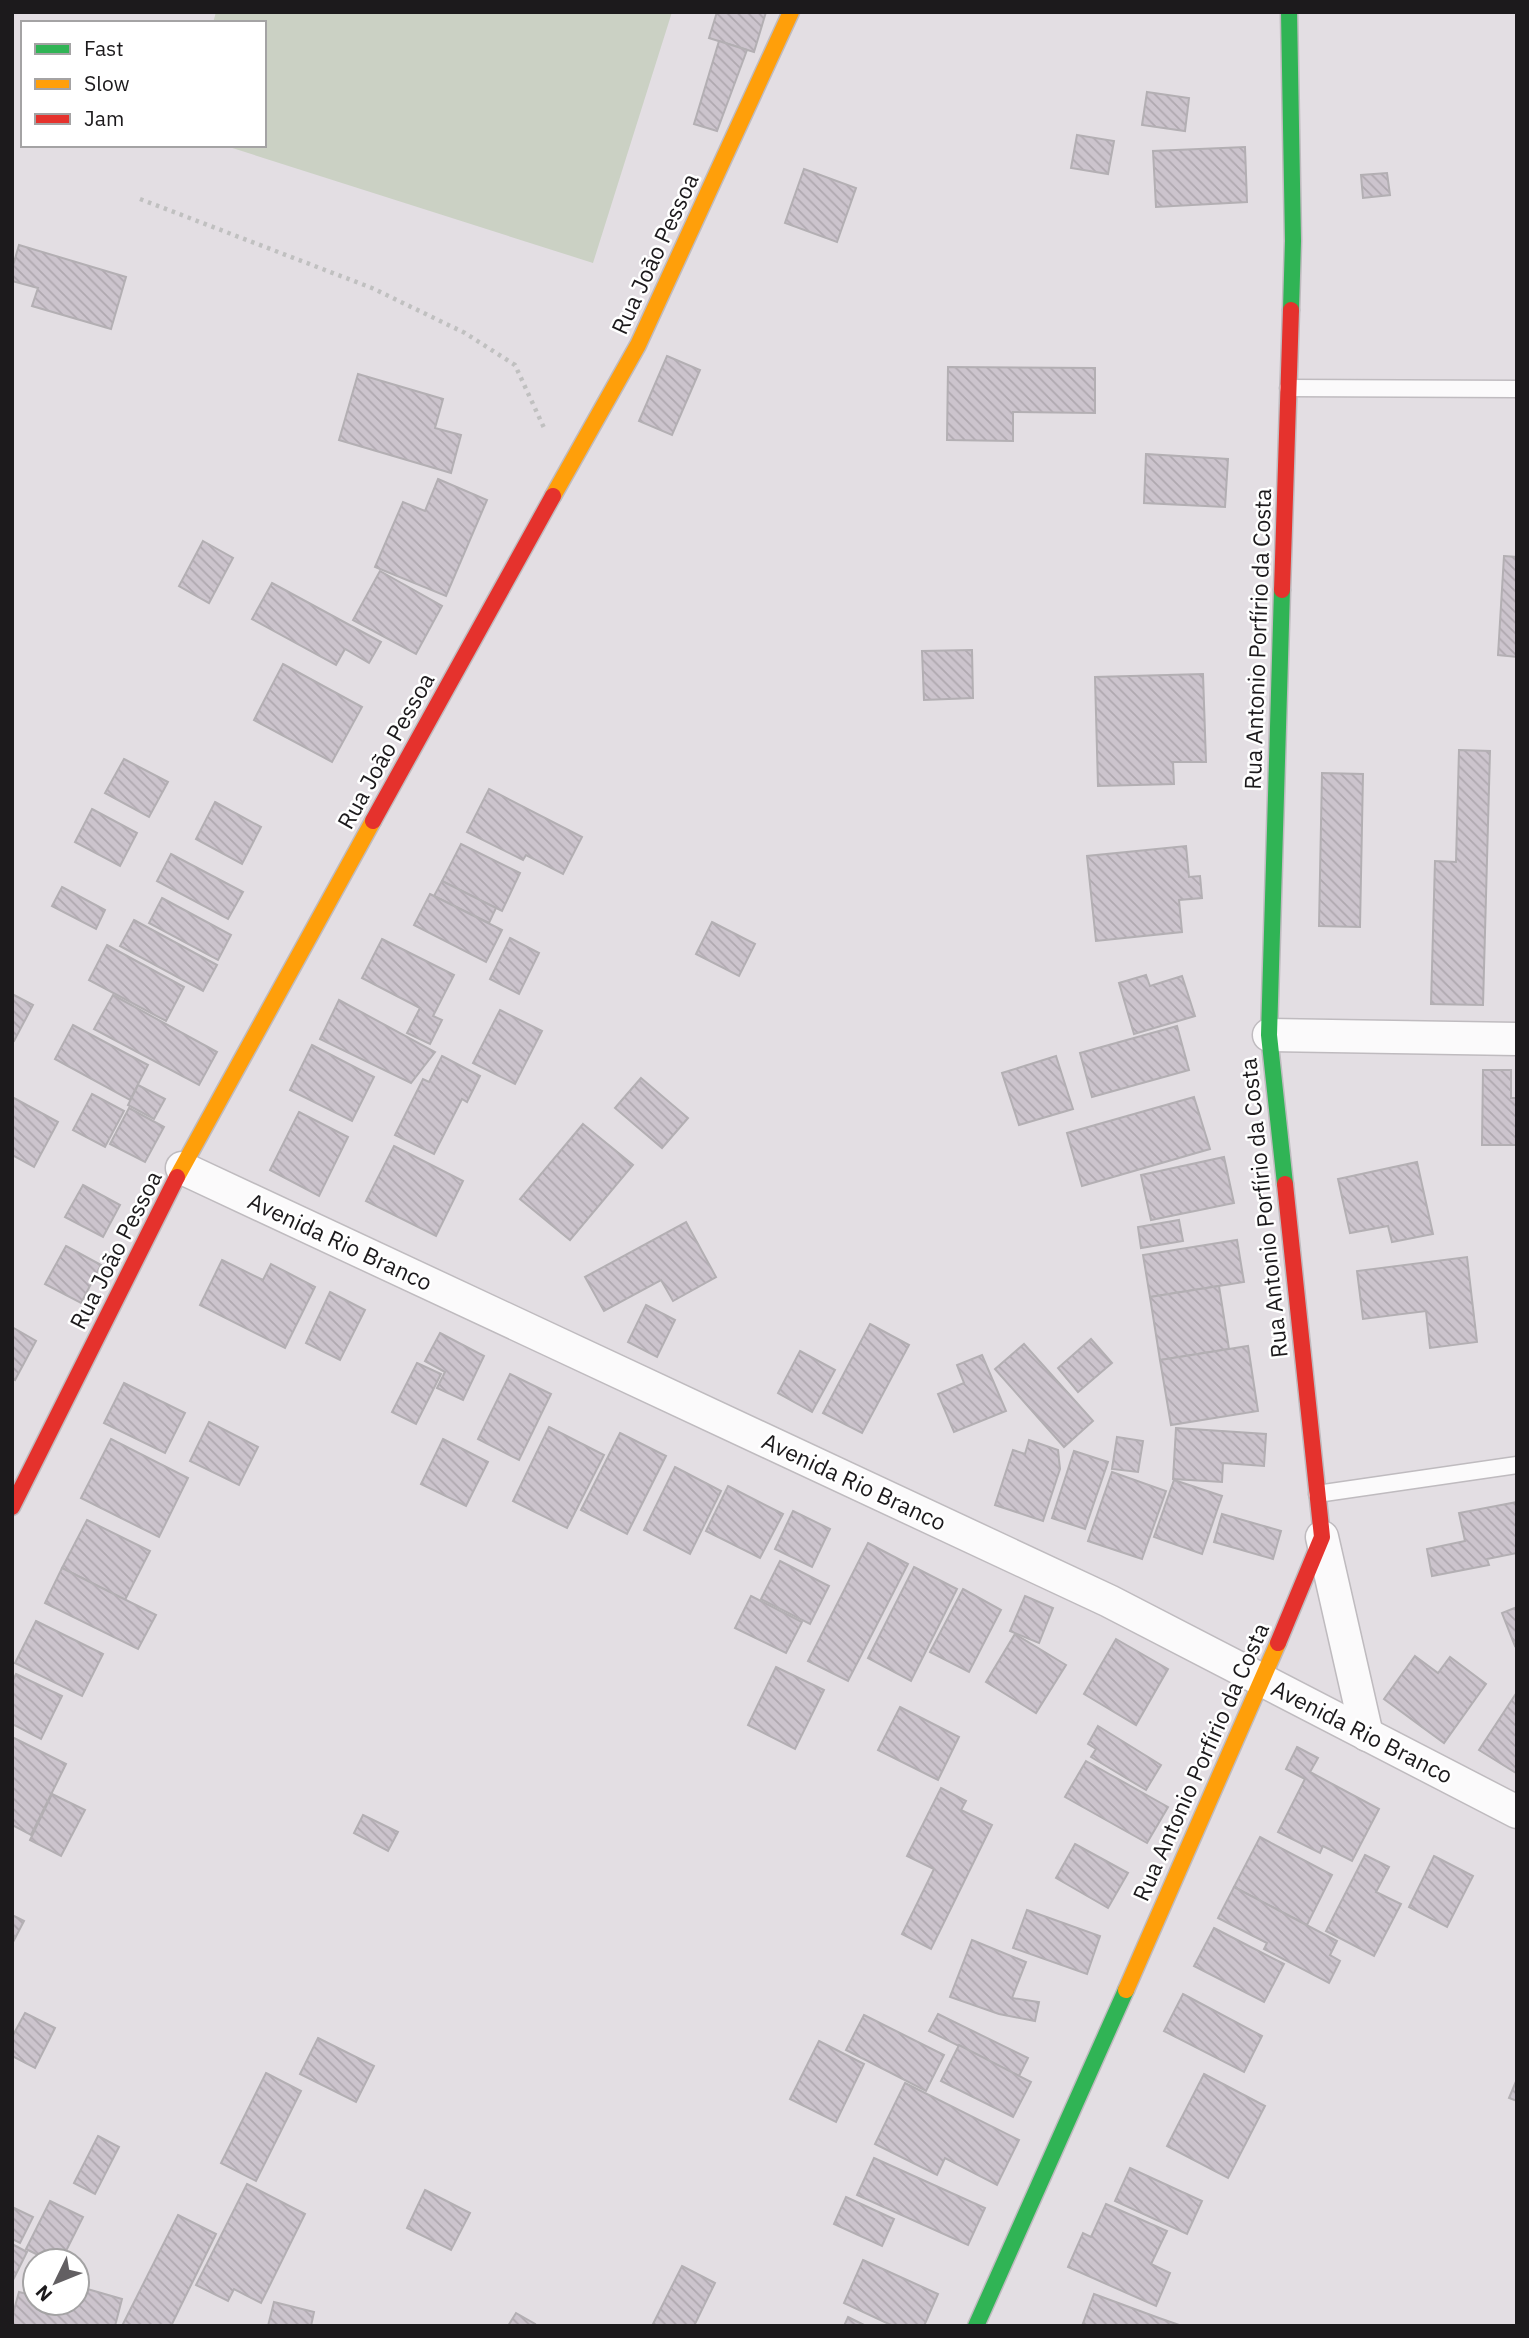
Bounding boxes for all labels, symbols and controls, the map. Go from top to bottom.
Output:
legend [21,21,266,147]
text: Fast [84,34,124,62]
text: Slow [84,69,130,97]
text: Jam [84,104,124,132]
street label: Rua João Pessoa [604,168,705,339]
street label: Rua Antonio Porfírio da Costa [1237,488,1277,790]
street label: Rua João Pessoa [330,667,440,834]
street label: Rua Antonio Porfírio da Costa [1232,1057,1294,1360]
street label: Rua João Pessoa [62,1165,168,1334]
street label: Avenida Rio Branco [244,1185,437,1297]
street label: Avenida Rio Branco [758,1425,951,1537]
street label: Rua Antonio Porfírio da Costa [1125,1618,1275,1905]
street label: Avenida Rio Branco [1267,1672,1458,1790]
north arrow [21,2247,91,2317]
text: N [30,2280,57,2307]

